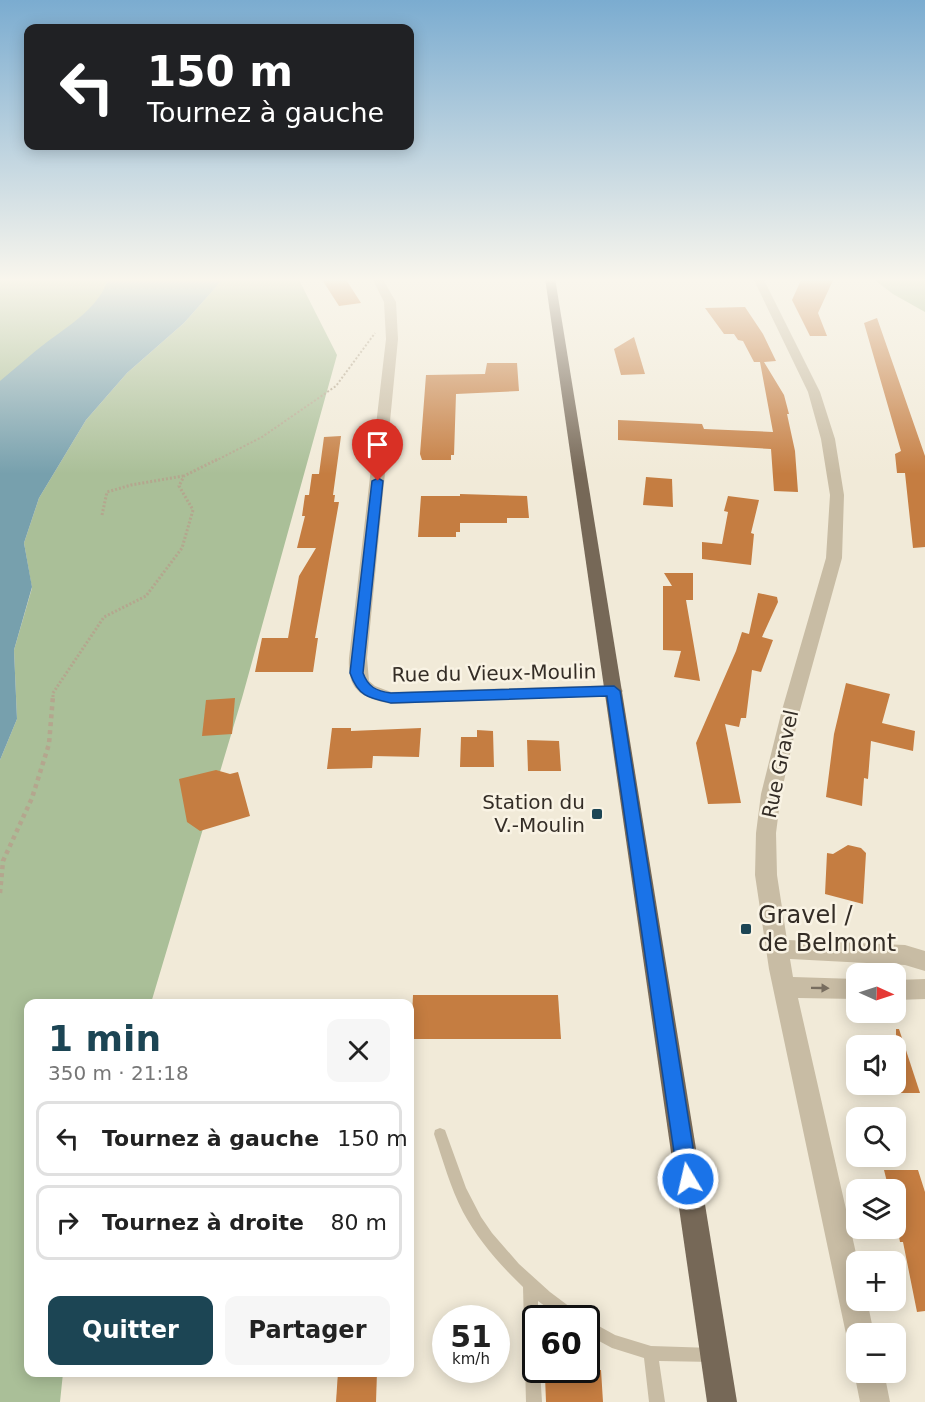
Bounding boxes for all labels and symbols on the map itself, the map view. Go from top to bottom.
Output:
pin [352,419,403,481]
street label: Rue du Vieux-Moulin [391,659,597,687]
street label: Rue Gravel [757,708,803,820]
place label: Station du V.-Moulin [482,790,585,837]
marker: Station du V.-Moulin [590,807,604,821]
place label: Gravel / de Belmont [758,901,896,957]
marker: Gravel / de Belmont [739,922,753,936]
north arrow [846,963,906,1023]
one-way arrow [811,983,830,993]
position arrow [656,1147,720,1211]
speed limit sign: 60 [522,1305,600,1383]

